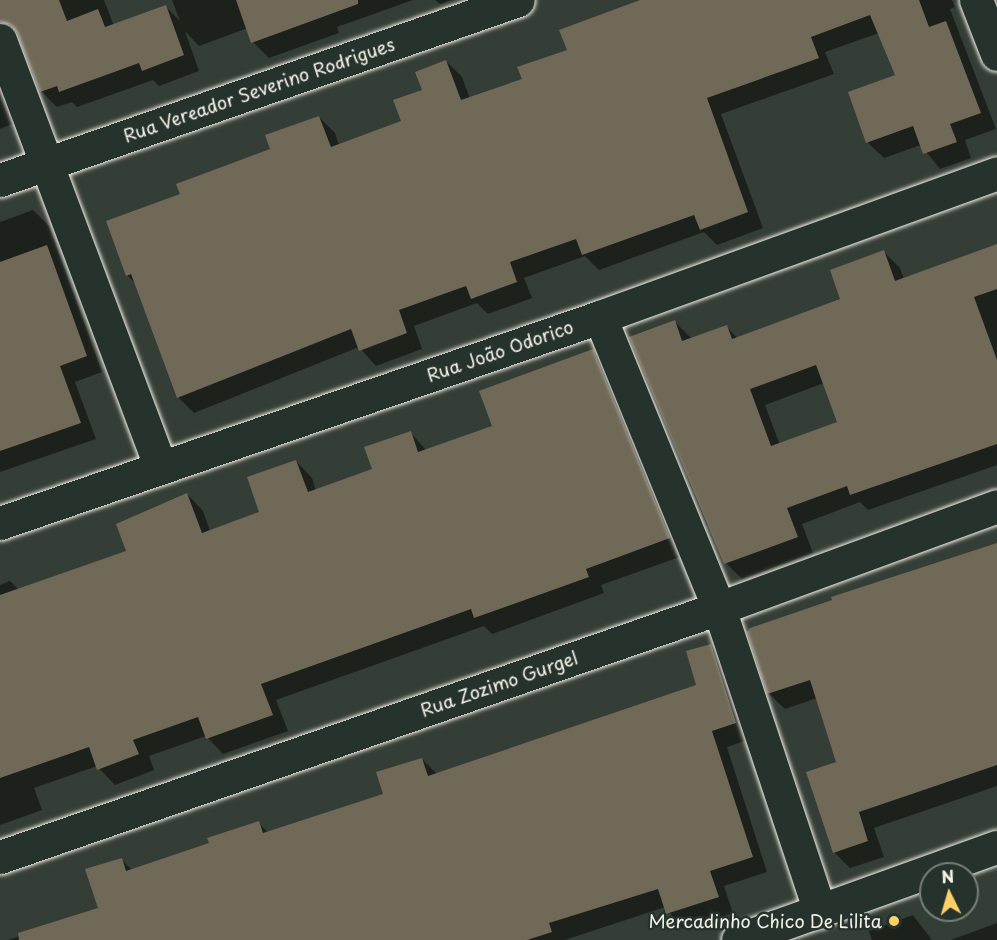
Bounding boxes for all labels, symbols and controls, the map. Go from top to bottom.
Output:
street label: Rua Vereador Severino Rodrigues [119,33,399,147]
street label: Rua João Odorico [423,316,577,386]
street label: Rua Zozimo Gurgel [417,647,581,721]
north arrow [919,862,979,922]
text: N [940,864,955,889]
place label: Mercadinho Chico De Lilita [647,910,882,932]
marker: Mercadinho Chico De Lilita [887,914,901,928]

